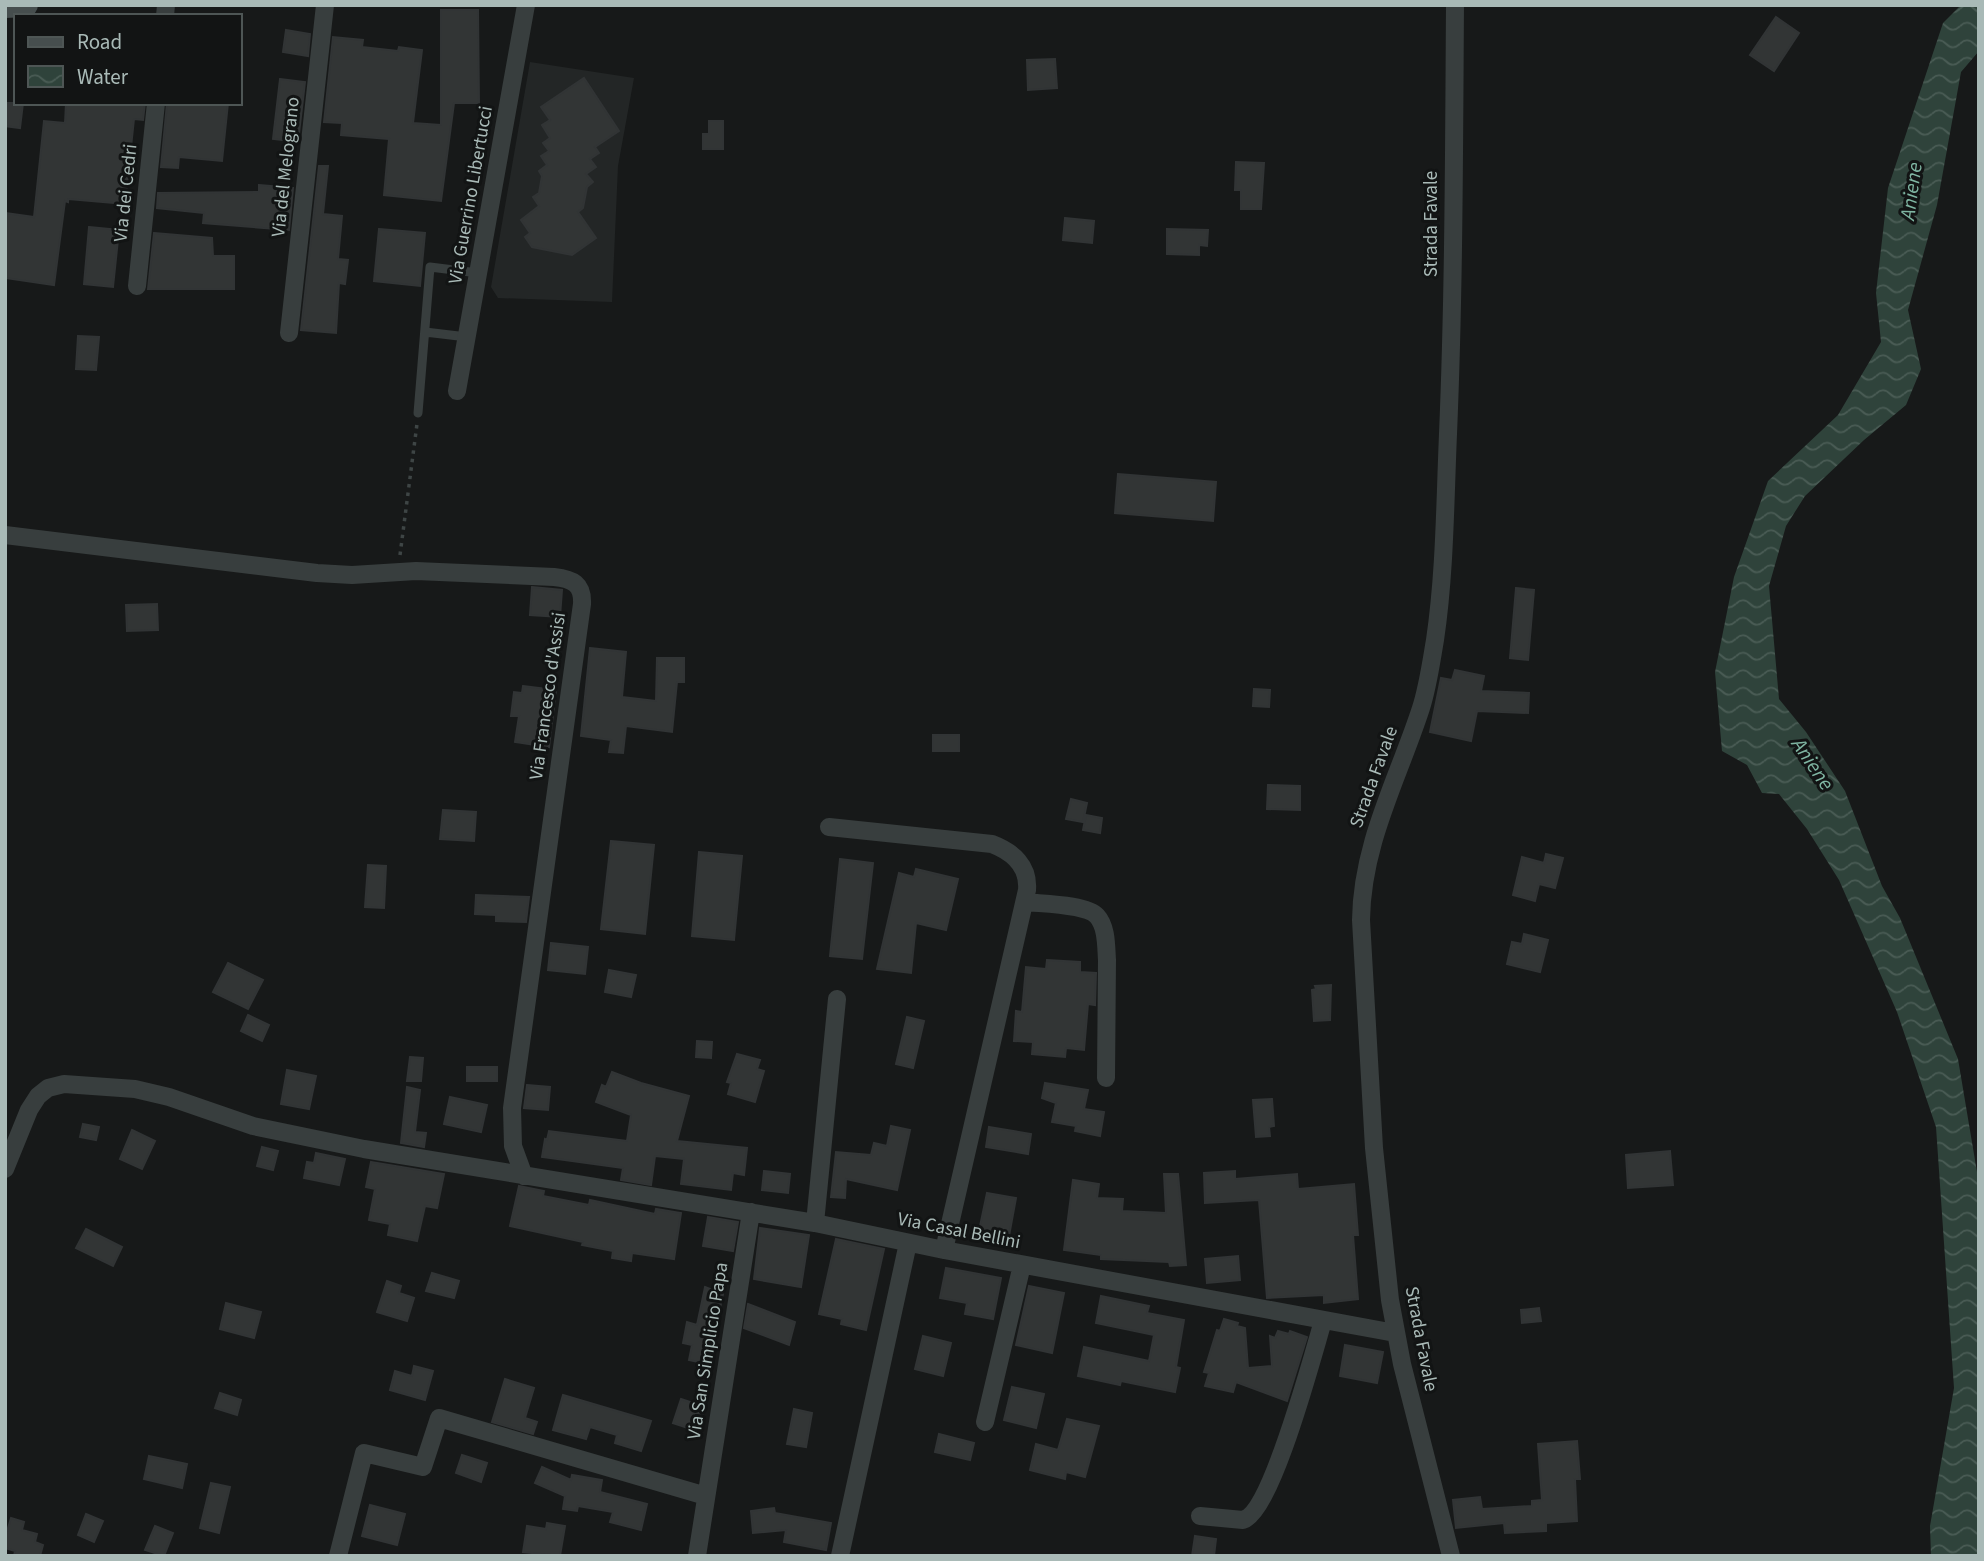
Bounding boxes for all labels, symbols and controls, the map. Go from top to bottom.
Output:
legend [14,14,242,105]
text: Road [77,27,122,57]
text: Water [77,62,129,92]
street label: Via del Melograno [265,96,307,238]
street label: Via Guerrino Libertucci [442,104,500,286]
street label: Via dei Cedri [107,143,145,243]
water label: Aniene [1892,160,1930,224]
street label: Strada Favale [1418,171,1445,277]
street label: Via Francesco d'Assisi [523,610,573,782]
street label: Strada Favale [1343,722,1405,832]
water label: Aniene [1783,730,1842,796]
street label: Via Casal Bellini [895,1206,1023,1256]
street label: Via San Simplicio Papa [681,1260,735,1442]
street label: Strada Favale [1398,1284,1444,1394]

